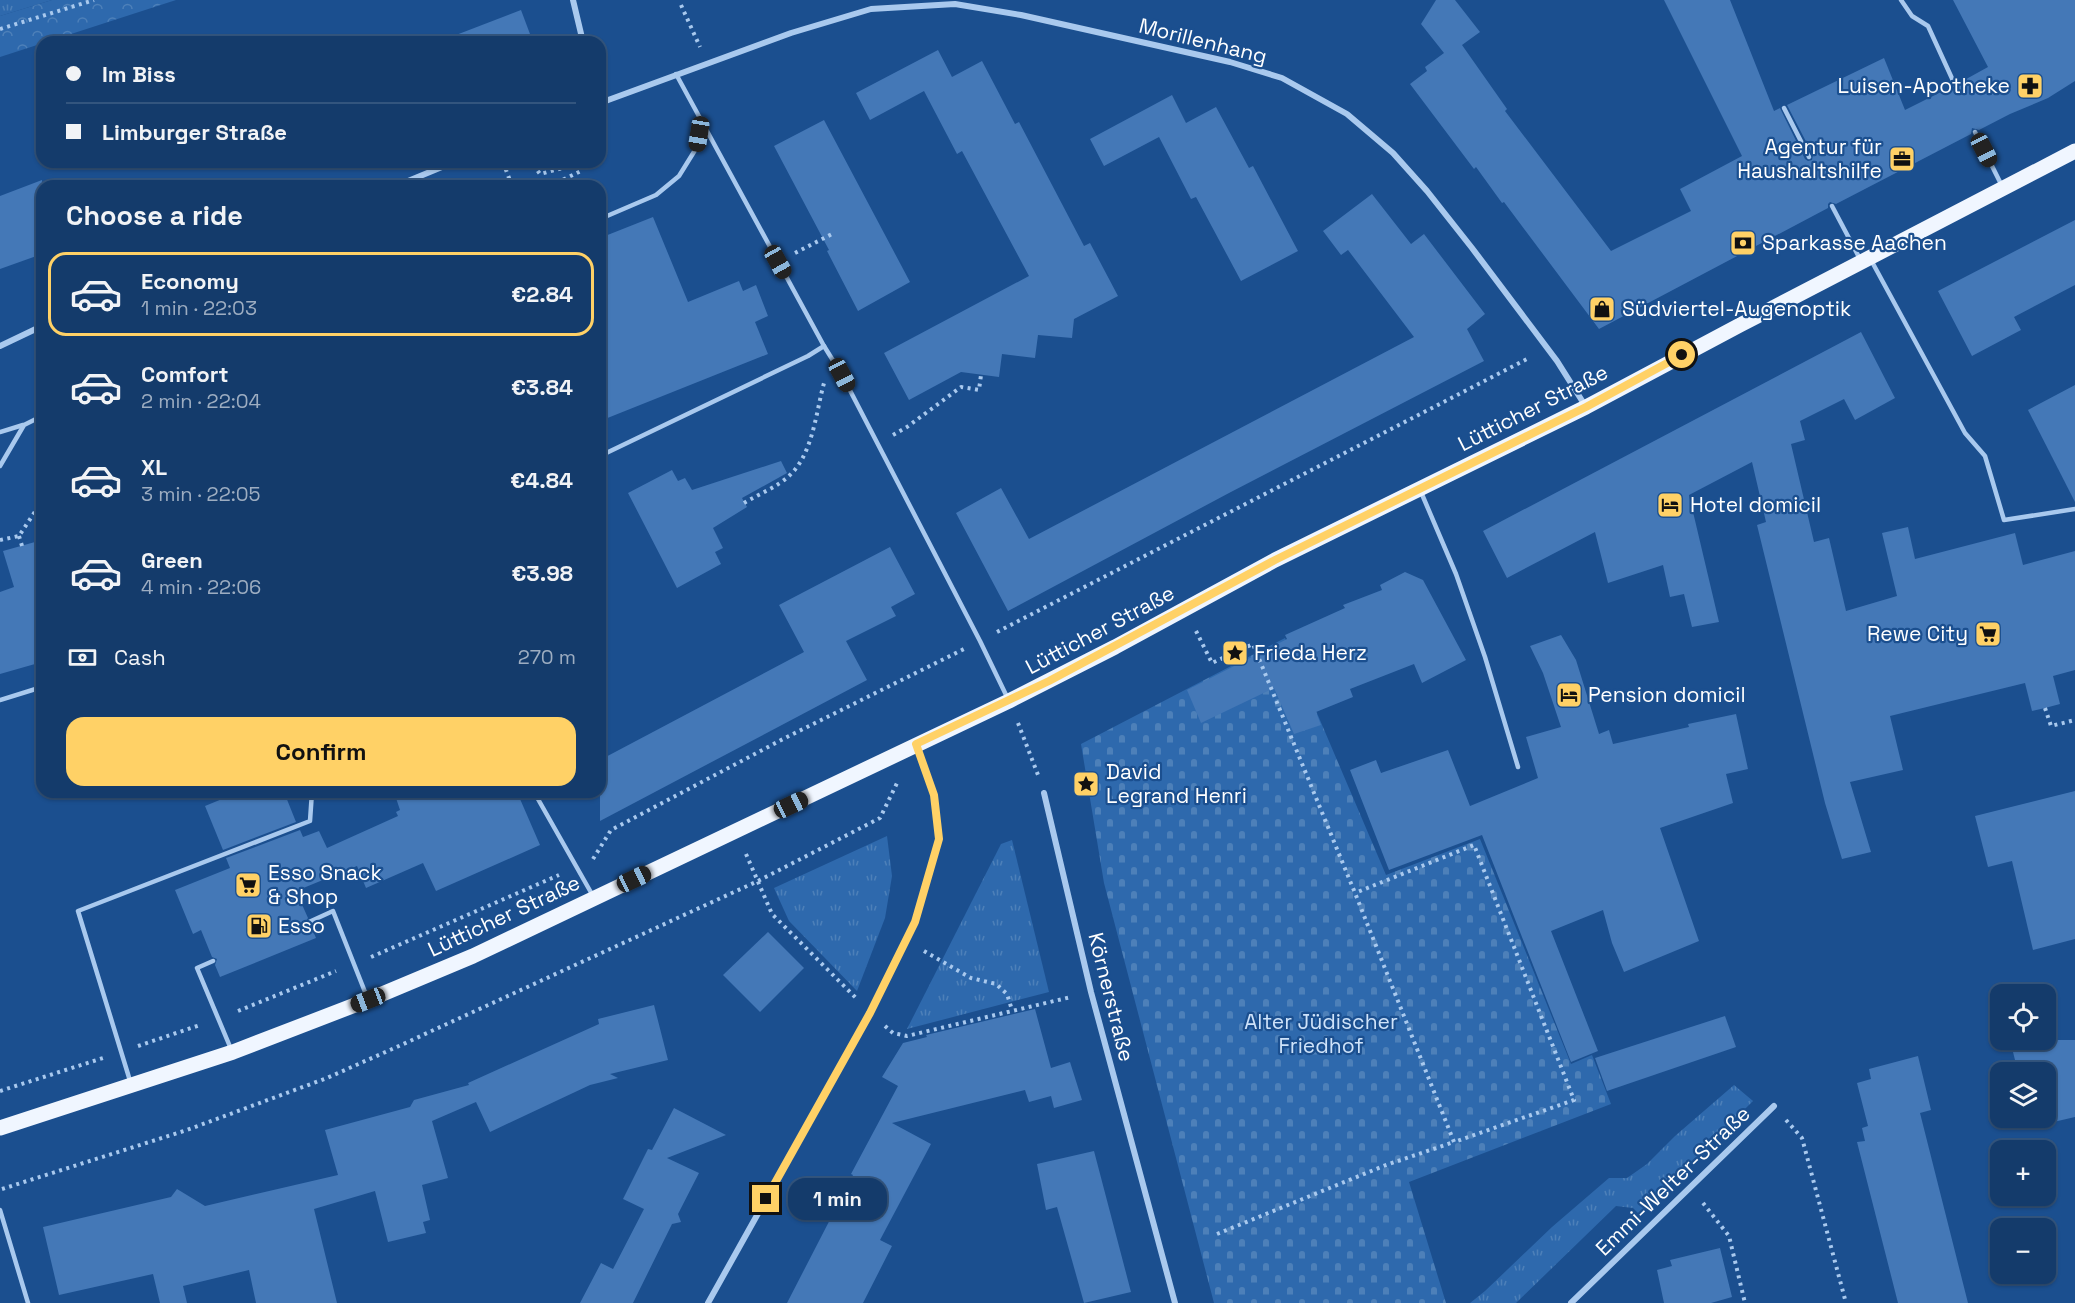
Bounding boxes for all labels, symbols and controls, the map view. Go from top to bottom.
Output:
street label: Morillenhang [1136,12,1270,69]
text: Im Biss [102,60,176,88]
pharmacy icon: Luisen-Apotheke [2015,71,2045,101]
place label: Luisen-Apotheke [1838,72,2010,99]
car [687,115,711,153]
text: Limburger Straße [102,118,287,146]
car [1968,130,2000,170]
place label: Agentur für Haushaltshilfe [1737,133,1882,184]
office icon: Agentur für Haushaltshilfe [1887,144,1917,174]
text: Choose a ride [66,198,243,233]
bank icon: Sparkasse Aachen [1728,228,1758,258]
place label: Sparkasse Aachen [1762,229,1947,256]
car [761,242,795,282]
icon: car [69,267,123,321]
text: Economy [141,267,239,295]
text: €2.84 [511,280,573,308]
shop icon: Südviertel-Augenoptik [1587,294,1617,324]
text: 1 min · 22:03 [141,295,257,321]
place label: Südviertel-Augenoptik [1622,295,1851,322]
route start [1668,341,1695,368]
car [826,355,858,395]
street label: Lütticher Straße [1453,358,1612,457]
icon: car [69,360,123,414]
text: Comfort [141,360,229,388]
text: €3.84 [511,373,573,401]
text: 2 min · 22:04 [141,388,261,414]
icon: car [69,453,123,507]
text: XL [141,453,167,481]
text: €4.84 [510,466,573,494]
text: 3 min · 22:05 [141,481,261,507]
hotel icon: Hotel domicil [1655,490,1685,520]
place label: Hotel domicil [1690,491,1821,518]
icon: car [69,546,123,600]
text: Green [141,546,203,574]
text: €3.98 [511,559,573,587]
text: 4 min · 22:06 [141,574,261,600]
street label: Lütticher Straße [1021,579,1179,680]
supermarket icon: Rewe City [1973,619,2003,649]
place label: Rewe City [1867,620,1968,647]
place icon: Frieda Herz [1220,638,1250,668]
place label: Frieda Herz [1254,639,1367,666]
icon: cash [66,641,99,674]
text: Cash [114,643,166,671]
text: 270 m [518,644,576,670]
hotel icon: Pension domicil [1554,680,1584,710]
place label: Pension domicil [1588,681,1746,708]
button: Confirm [66,717,576,786]
place label: David Legrand Henri [1106,758,1247,809]
place icon: David Legrand Henri [1071,769,1101,799]
car [771,789,811,821]
place label: Esso Snack & Shop [268,859,382,910]
car [614,863,654,895]
street label: Lütticher Straße [423,868,584,963]
supermarket icon: Esso Snack & Shop [233,870,263,900]
fuel station icon: Esso [244,911,274,941]
place label: Esso [278,912,325,939]
street label: Körnerstraße [1082,930,1141,1064]
map controls [1990,984,2056,1284]
button: locate [1990,984,2056,1050]
car [348,985,388,1015]
park label: Alter Jüdischer Friedhof [1244,1008,1398,1059]
button: layers [1990,1062,2056,1128]
street label: Emmi-Welter-Straße [1590,1100,1756,1261]
button: + [1990,1140,2056,1206]
callout: 1 min [787,1178,886,1220]
route end [752,1185,779,1212]
text: 1 min [813,1186,862,1212]
button: − [1990,1218,2056,1284]

